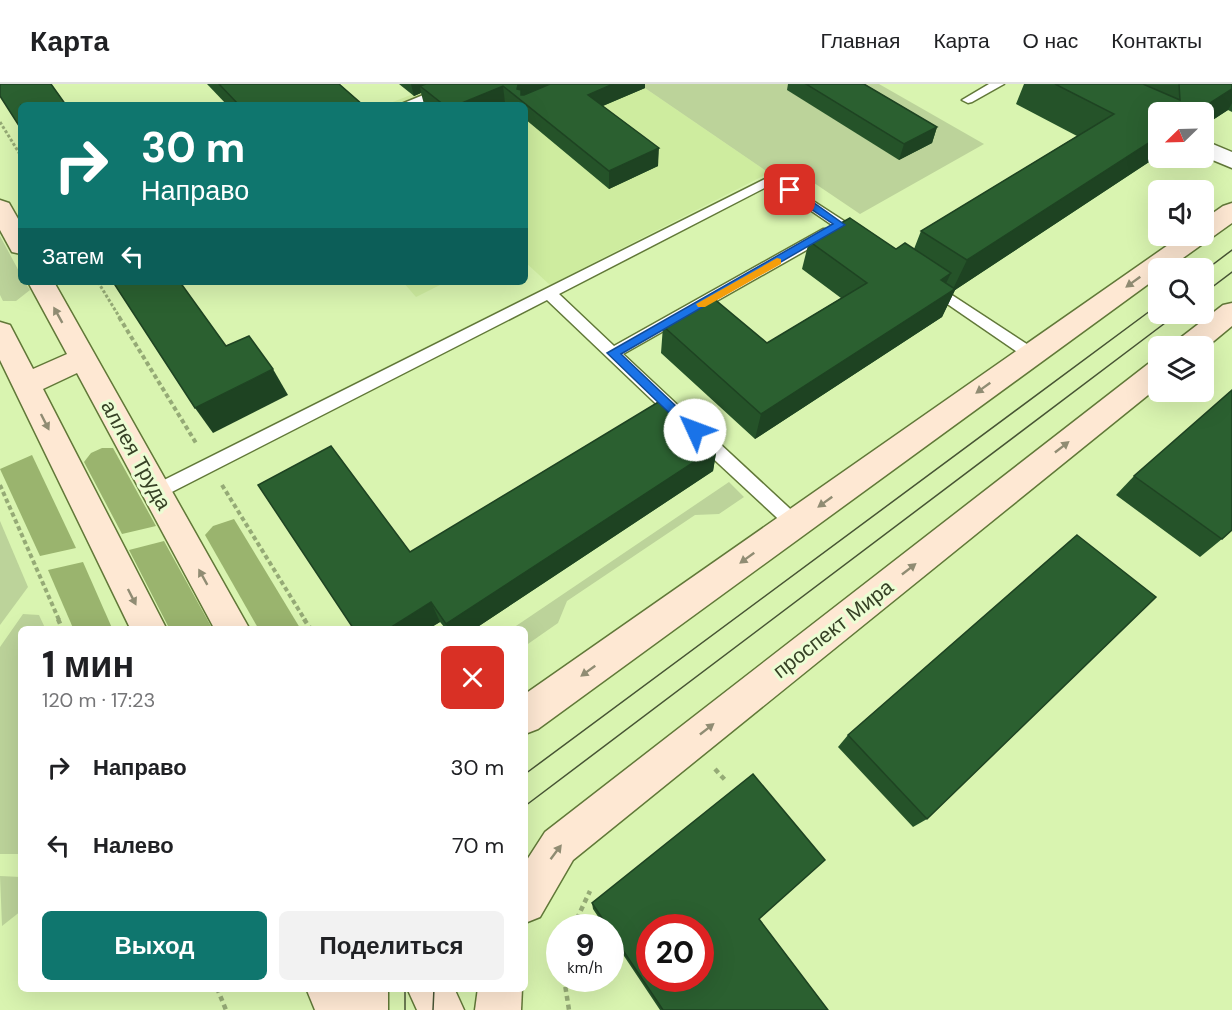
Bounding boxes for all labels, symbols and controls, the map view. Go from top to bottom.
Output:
text: Карта [30,23,109,60]
text: Главная [820,27,900,55]
text: Карта [933,27,990,55]
text: О нас [1023,27,1078,55]
text: Контакты [1111,27,1202,55]
north arrow [1148,102,1214,168]
map controls [1148,102,1214,402]
text: 30 m [141,120,245,175]
icon: right [42,126,120,204]
pin [764,164,815,215]
text: Направо [141,173,249,208]
icon: arrive [773,173,806,206]
button: sound [1148,180,1214,246]
icon: left [116,240,149,273]
text: Затем [42,242,104,271]
button: search [1148,258,1214,324]
one-way arrow [1125,276,1141,288]
one-way arrow [53,306,63,323]
button: layers [1148,336,1214,402]
one-way arrow [976,382,991,394]
street label: аллея Труда [94,395,178,515]
position arrow [663,398,727,462]
one-way arrow [40,414,50,431]
one-way arrow [1054,442,1069,454]
one-way arrow [817,496,833,508]
one-way arrow [739,551,754,563]
one-way arrow [901,562,917,575]
one-way arrow [198,569,208,586]
street label: проспект Мира [767,573,899,685]
one-way arrow [128,588,137,605]
text: 1 мин [42,641,134,688]
button: close [441,646,504,709]
one-way arrow [581,665,597,677]
text: 120 m · 17:23 [42,687,155,713]
one-way arrow [699,723,715,736]
icon: right [42,751,75,784]
text: Направо [93,753,187,782]
text: 30 m [450,753,504,782]
icon: left [42,829,75,862]
text: Налево [93,831,174,860]
text: 70 m [452,831,504,860]
one-way arrow [550,844,562,860]
button: Выход [42,911,267,980]
button: Поделиться [279,911,504,980]
speed limit sign: 20 [636,914,714,992]
text: 9 [575,926,595,965]
text: km/h [567,958,603,978]

